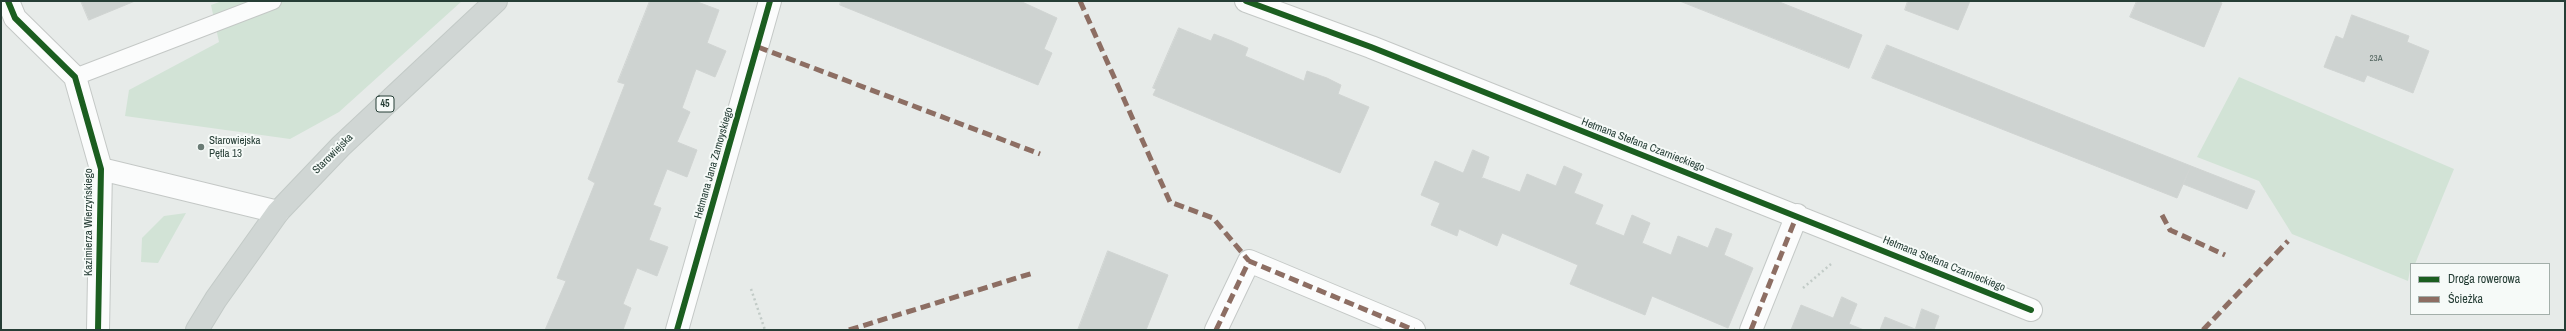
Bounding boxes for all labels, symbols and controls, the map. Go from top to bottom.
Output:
house number: 23A [2369,54,2383,64]
road number: 45 [376,96,394,112]
street label: Hetmana Jana Zamoyskiego [692,106,736,220]
street label: Hetmana Stefana Czarnieckiego [1580,115,1706,175]
street label: Starowiejska [310,131,356,177]
place label: Starowiejska Pętla 13 [209,134,261,160]
marker: Starowiejska Pętla 13 [196,142,206,152]
street label: Kazimierza Wierzyńskiego [82,168,96,276]
street label: Hetmana Stefana Czarnieckiego [1881,233,2007,295]
legend [2410,263,2550,315]
text: Droga rowerowa [2448,271,2520,287]
text: Ścieżka [2448,291,2483,307]

